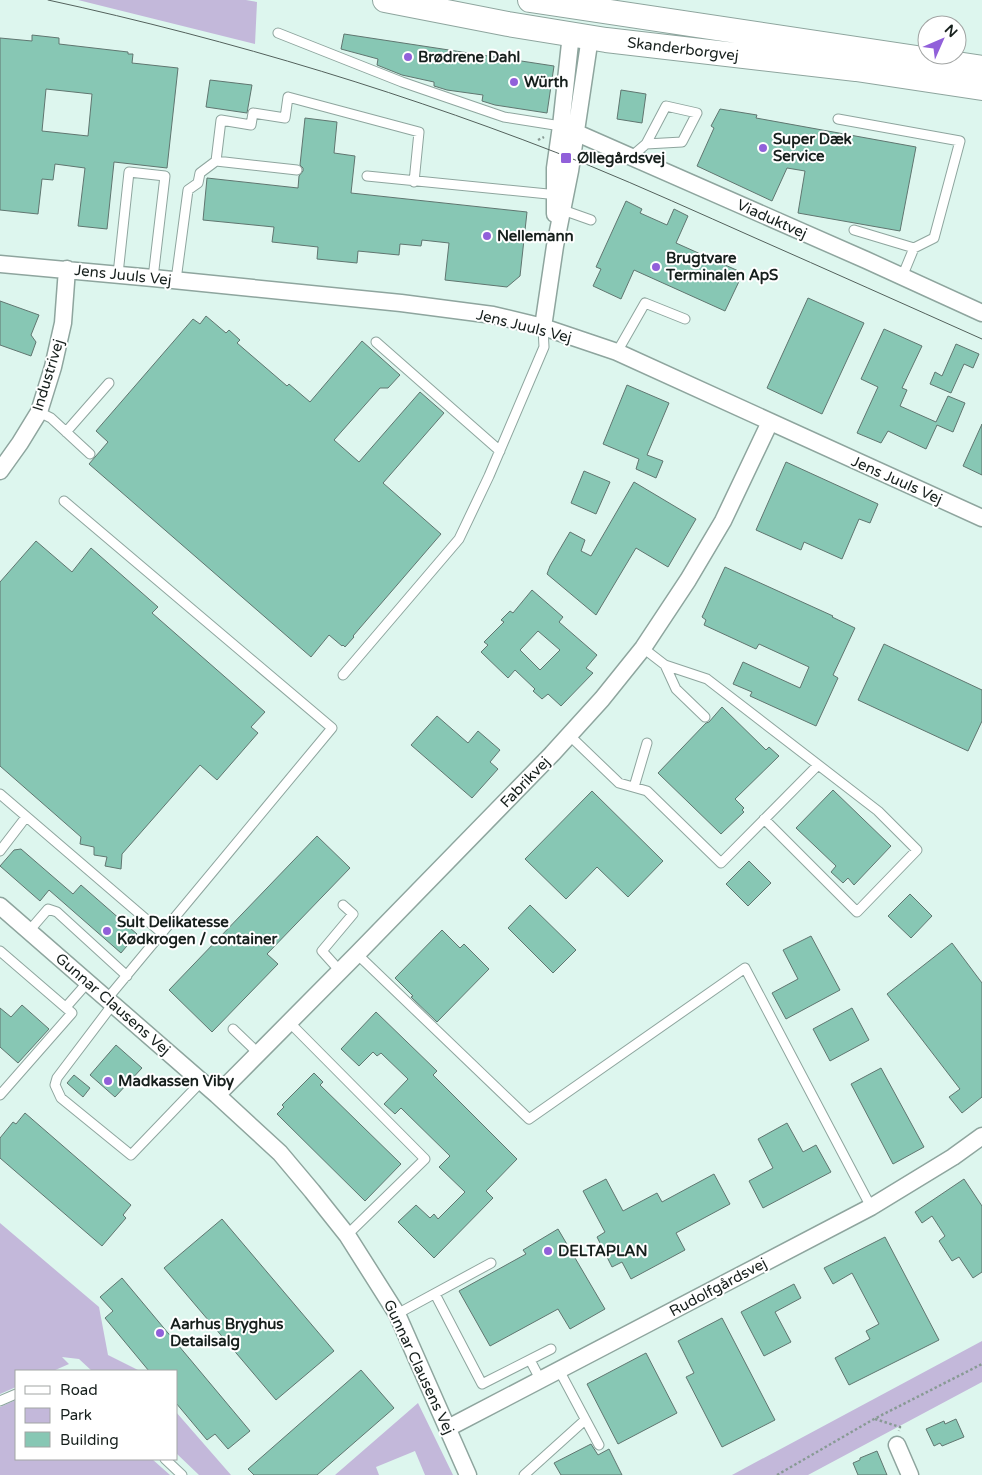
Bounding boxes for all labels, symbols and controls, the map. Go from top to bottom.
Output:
north arrow [917,15,967,65]
text: N [941,21,961,41]
street label: Skanderborgvej [626,33,740,65]
place label: Brødrene Dahl [418,48,520,66]
marker: Brødrene Dahl [402,51,414,63]
place label: Würth [524,73,568,91]
marker: Würth [508,76,520,88]
place label: Super Dæk Service [773,130,852,165]
marker: Super Dæk Service [757,142,769,154]
place label: Øllegårdsvej [577,149,665,168]
marker: Øllegårdsvej [559,151,573,165]
street label: Viaduktvej [734,196,810,242]
place label: Nellemann [497,227,574,245]
marker: Nellemann [481,230,493,242]
place label: Brugtvare Terminalen ApS [665,249,778,285]
street label: Jens Juuls Vej [73,261,173,289]
marker: Brugtvare Terminalen ApS [650,261,662,273]
street label: Jens Juuls Vej [474,305,574,347]
street label: Industrivej [29,337,67,413]
street label: Jens Juuls Vej [849,452,945,508]
street label: Fabrikvej [496,753,554,811]
place label: Sult Delikatesse Kødkrogen / container [117,913,278,949]
marker: Sult Delikatesse Kødkrogen / container [101,925,113,937]
street label: Gunnar Clausens Vej [52,949,174,1059]
place label: Madkassen Viby [118,1072,234,1091]
marker: Madkassen Viby [102,1075,114,1087]
place label: DELTAPLAN [558,1242,647,1260]
marker: DELTAPLAN [542,1245,554,1257]
street label: Rudolfgårdsvej [666,1254,770,1320]
street label: Gunnar Clausens Vej [380,1297,458,1437]
place label: Aarhus Bryghus Detailsalg [170,1315,284,1351]
marker: Aarhus Bryghus Detailsalg [154,1327,166,1339]
legend [15,1370,178,1460]
text: Road [60,1381,98,1399]
text: Park [60,1406,92,1424]
text: Building [60,1431,119,1449]

